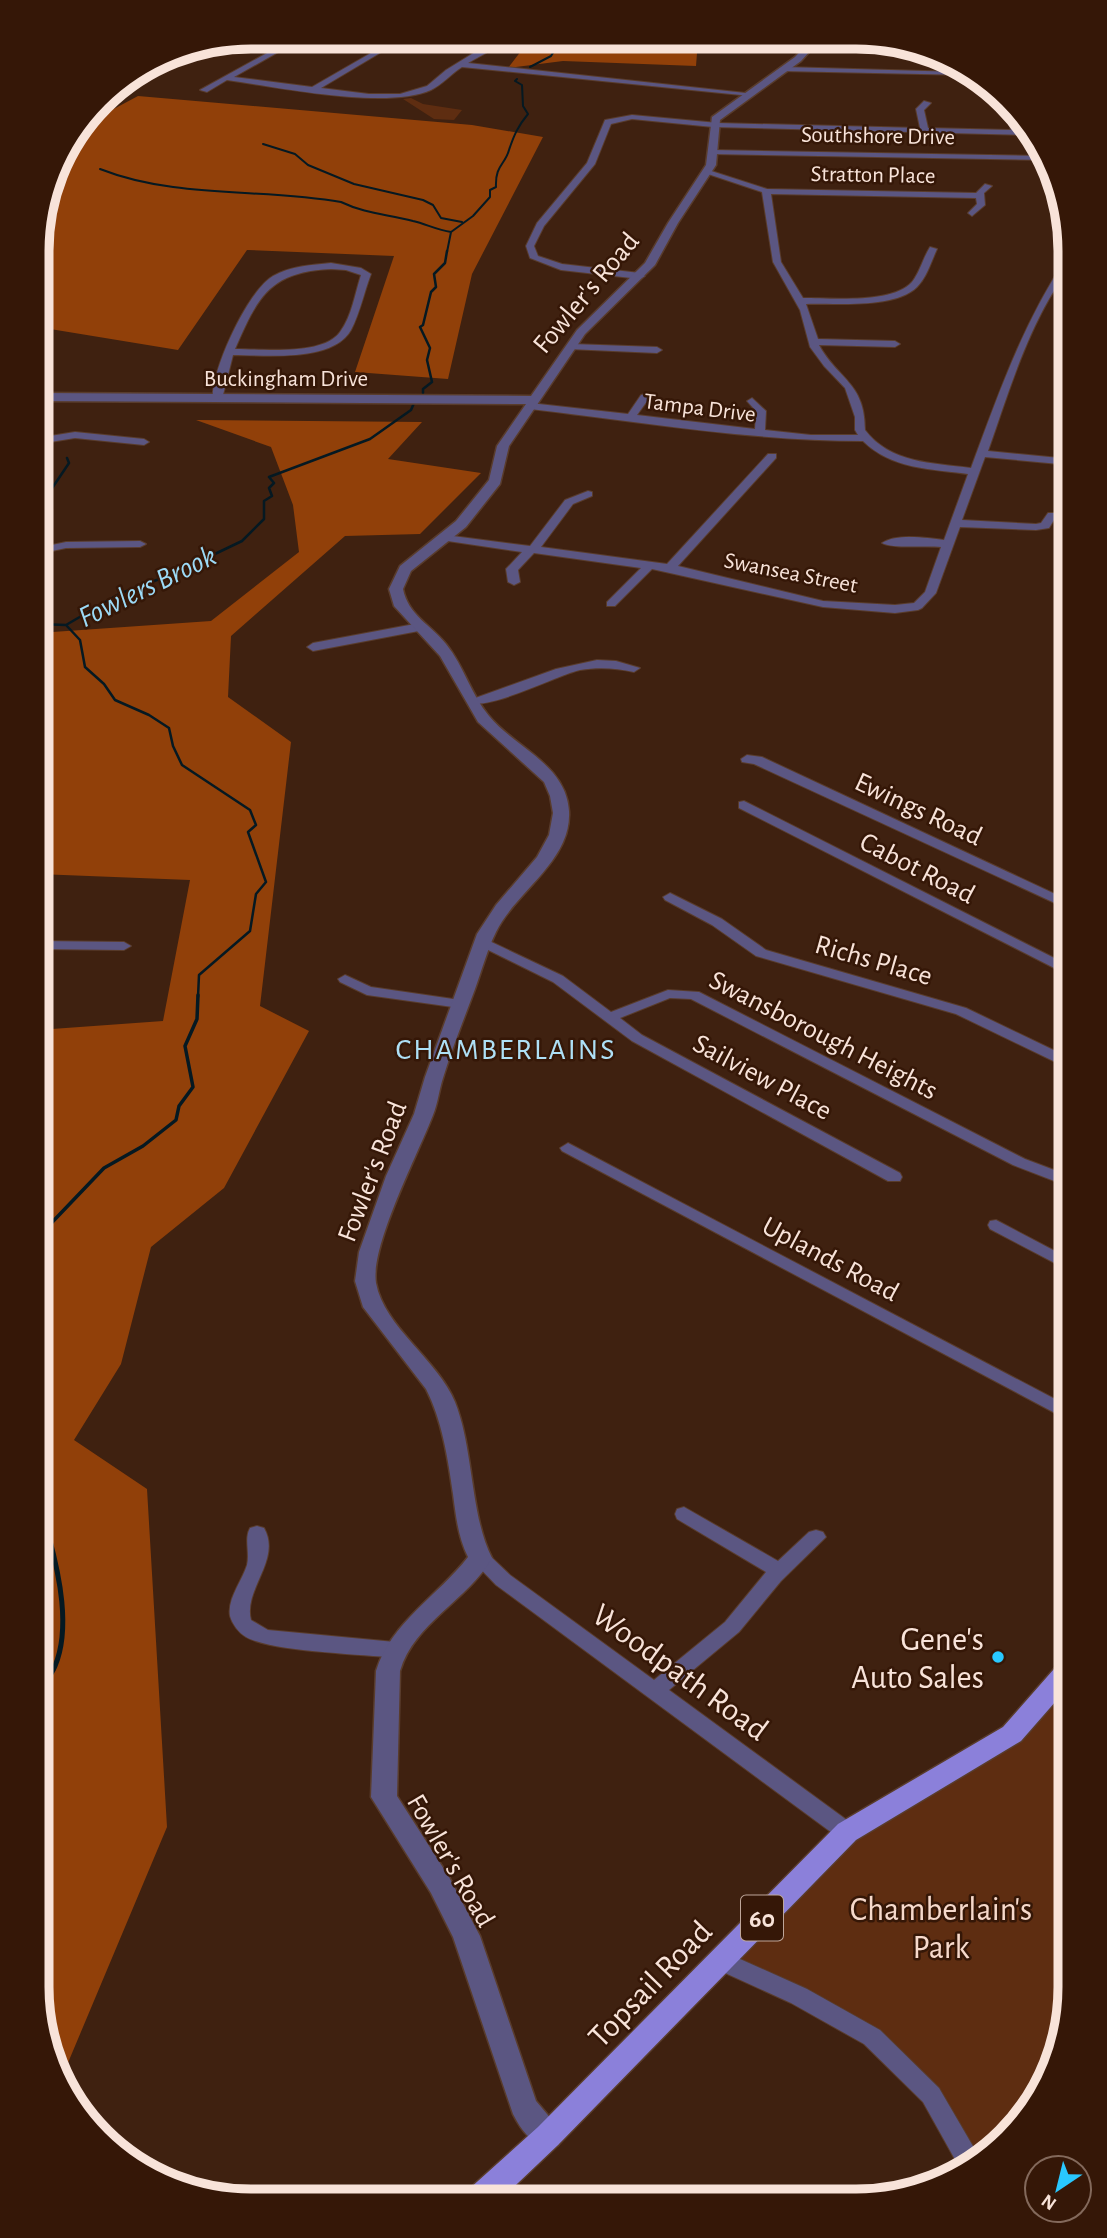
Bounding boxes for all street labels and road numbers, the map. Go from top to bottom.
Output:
street label: Southshore Drive [801,124,955,149]
street label: Stratton Place [810,163,936,188]
street label: Fowler's Road [528,228,645,359]
street label: Buckingham Drive [204,368,368,391]
street label: Tampa Drive [643,390,757,427]
street label: Swansea Street [722,549,860,598]
street label: Ewings Road [850,768,986,851]
street label: Cabot Road [855,828,979,910]
street label: Richs Place [812,931,935,991]
street label: Swansborough Heights [704,966,942,1105]
street label: Sailview Place [688,1030,836,1126]
street label: Fowler's Road [333,1098,412,1246]
street label: Uplands Road [757,1212,903,1307]
street label: Woodpath Road [586,1598,774,1748]
street label: Fowler's Road [401,1790,499,1932]
road number: 60 [741,1896,783,1940]
street label: Topsail Road [583,1915,719,2054]

